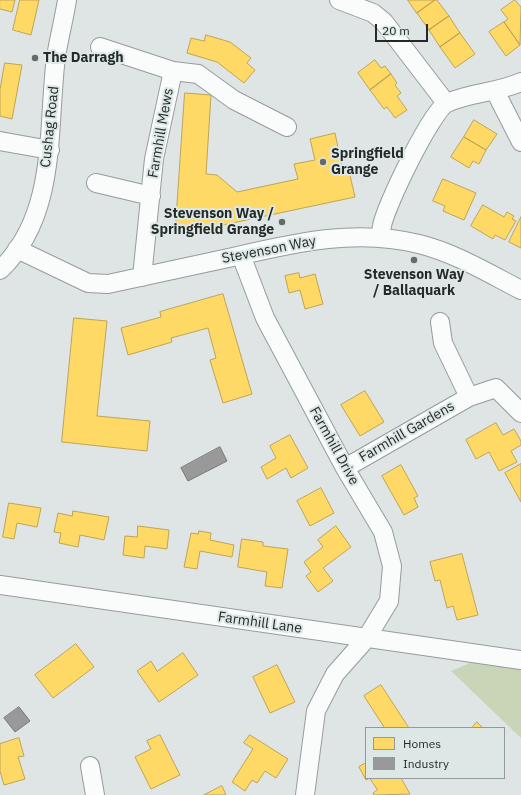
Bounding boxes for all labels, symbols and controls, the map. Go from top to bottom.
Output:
scale bar [377,16,430,42]
text: 20 m [382,23,410,38]
place label: The Darragh [43,50,124,66]
marker: The Darragh [30,53,40,63]
street label: Cushag Road [37,85,63,169]
street label: Farmhill Mews [145,87,177,179]
place label: Springfield Grange [331,146,404,178]
marker: Springfield Grange [318,157,328,167]
place label: Stevenson Way / Springfield Grange [151,206,274,238]
marker: Stevenson Way / Springfield Grange [277,217,287,227]
street label: Stevenson Way [220,233,318,267]
marker: Stevenson Way / Ballaquark [409,255,419,265]
place label: Stevenson Way / Ballaquark [364,267,464,300]
street label: Farmhill Gardens [356,398,458,466]
street label: Farmhill Drive [306,404,362,488]
street label: Farmhill Lane [217,609,303,637]
legend [365,727,505,779]
text: Homes [403,736,441,751]
text: Industry [403,756,449,771]

